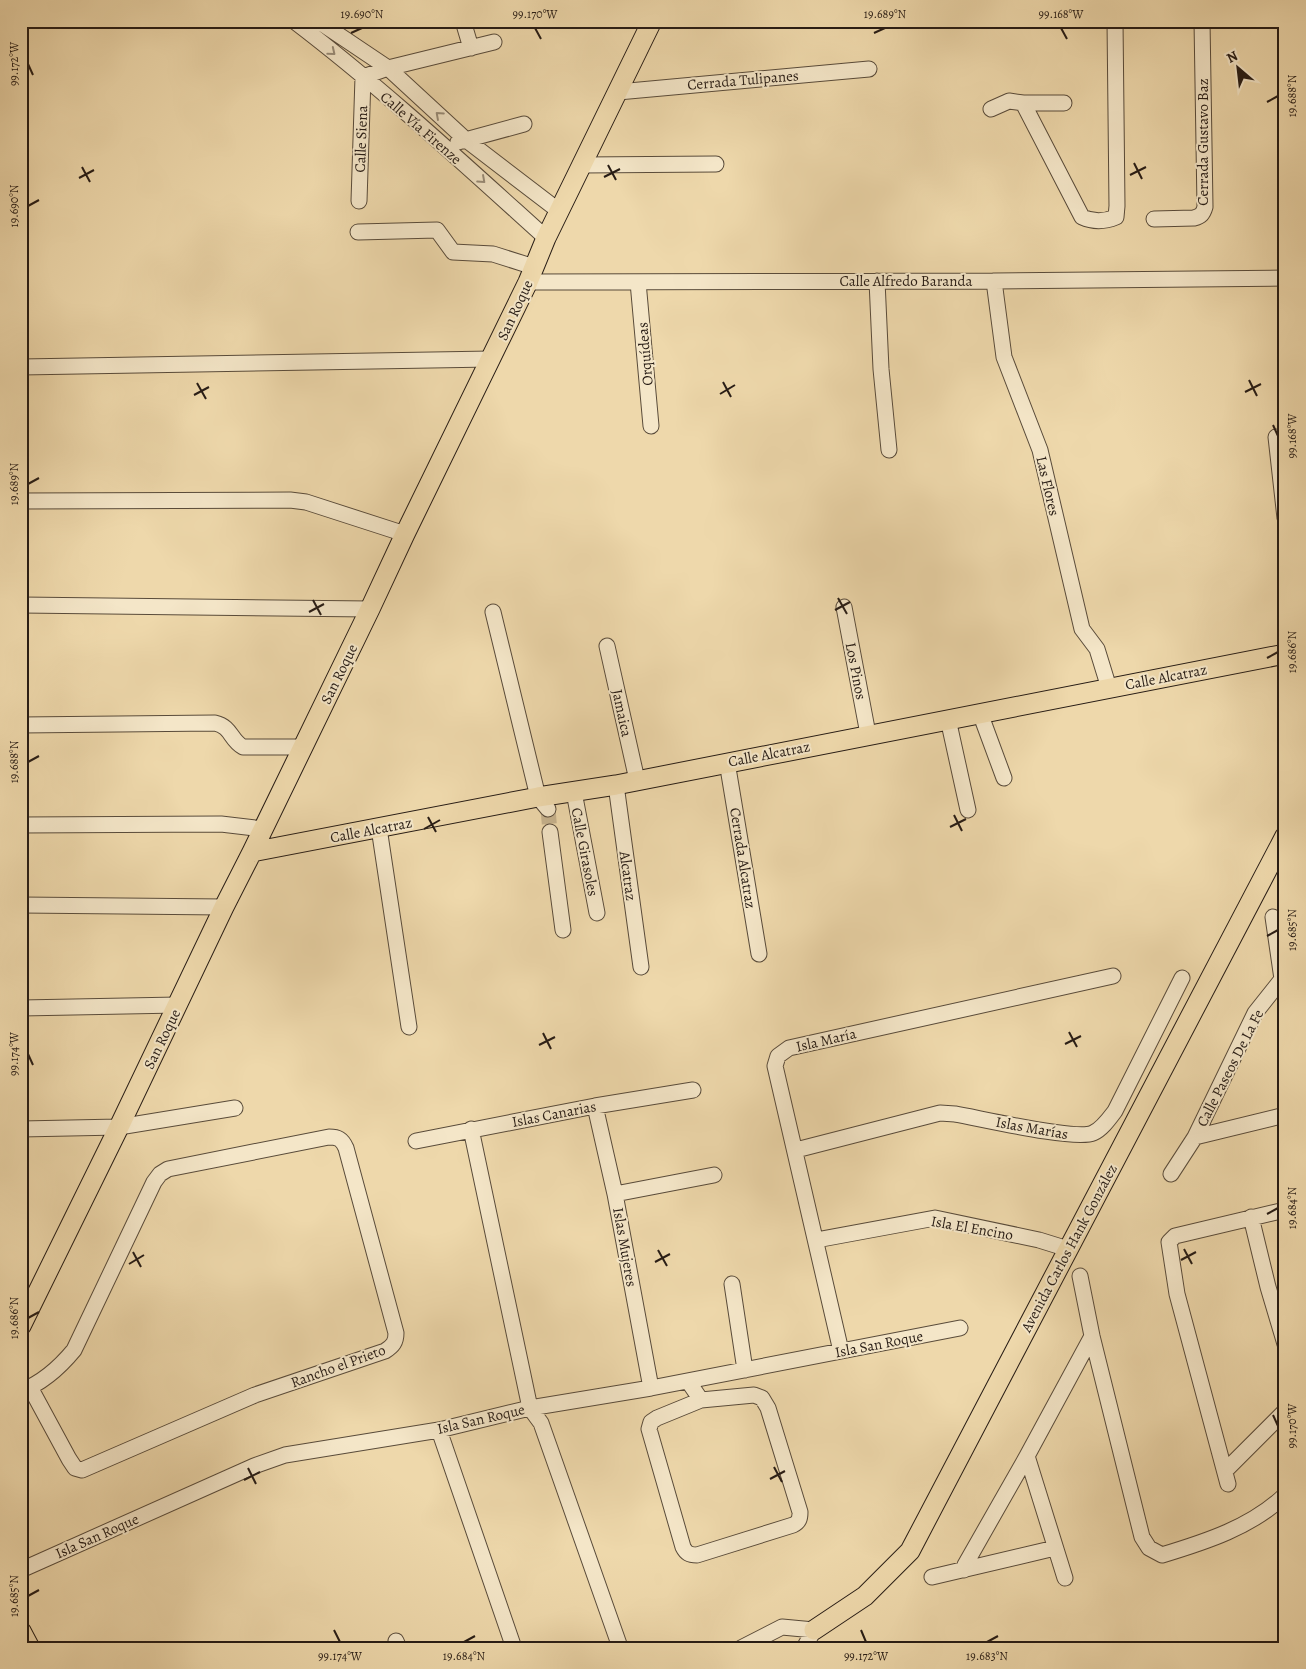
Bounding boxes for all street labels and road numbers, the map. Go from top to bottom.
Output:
street label: Cerrada Tulipanes [686,65,800,95]
street label: Cerrada Gustavo Baz [1193,78,1213,206]
street label: Calle Vía Firenze [376,87,466,169]
street label: Calle Siena [350,105,372,173]
street label: Calle Alfredo Baranda [839,271,973,291]
street label: San Roque [492,276,538,343]
street label: Orquídeas [632,321,658,387]
street label: Las Flores [1031,454,1065,518]
street label: San Roque [316,640,362,707]
street label: Los Pinos [841,641,871,701]
street label: Calle Alcatraz [1123,659,1209,695]
street label: Jamaica [607,687,637,739]
street label: Calle Alcatraz [726,736,812,772]
street label: Calle Girasoles [567,806,603,898]
street label: Cerrada Alcatraz [725,806,761,910]
street label: Calle Alcatraz [328,812,414,848]
street label: Alcatraz [614,849,641,902]
street label: San Roque [139,1005,185,1072]
street label: Calle Paseos De La Fe [1192,1006,1268,1130]
street label: Isla María [794,1023,858,1057]
street label: Islas Canarias [510,1096,598,1132]
street label: Islas Marías [994,1112,1070,1144]
street label: Avenida Carlos Hank González [1016,1160,1122,1336]
street label: Islas Mujeres [608,1206,642,1288]
street label: Isla El Encino [929,1211,1015,1245]
street label: Isla San Roque [833,1326,925,1362]
street label: Rancho el Prieto [288,1340,388,1392]
street label: Isla San Roque [435,1399,527,1439]
street label: Isla San Roque [52,1509,142,1563]

